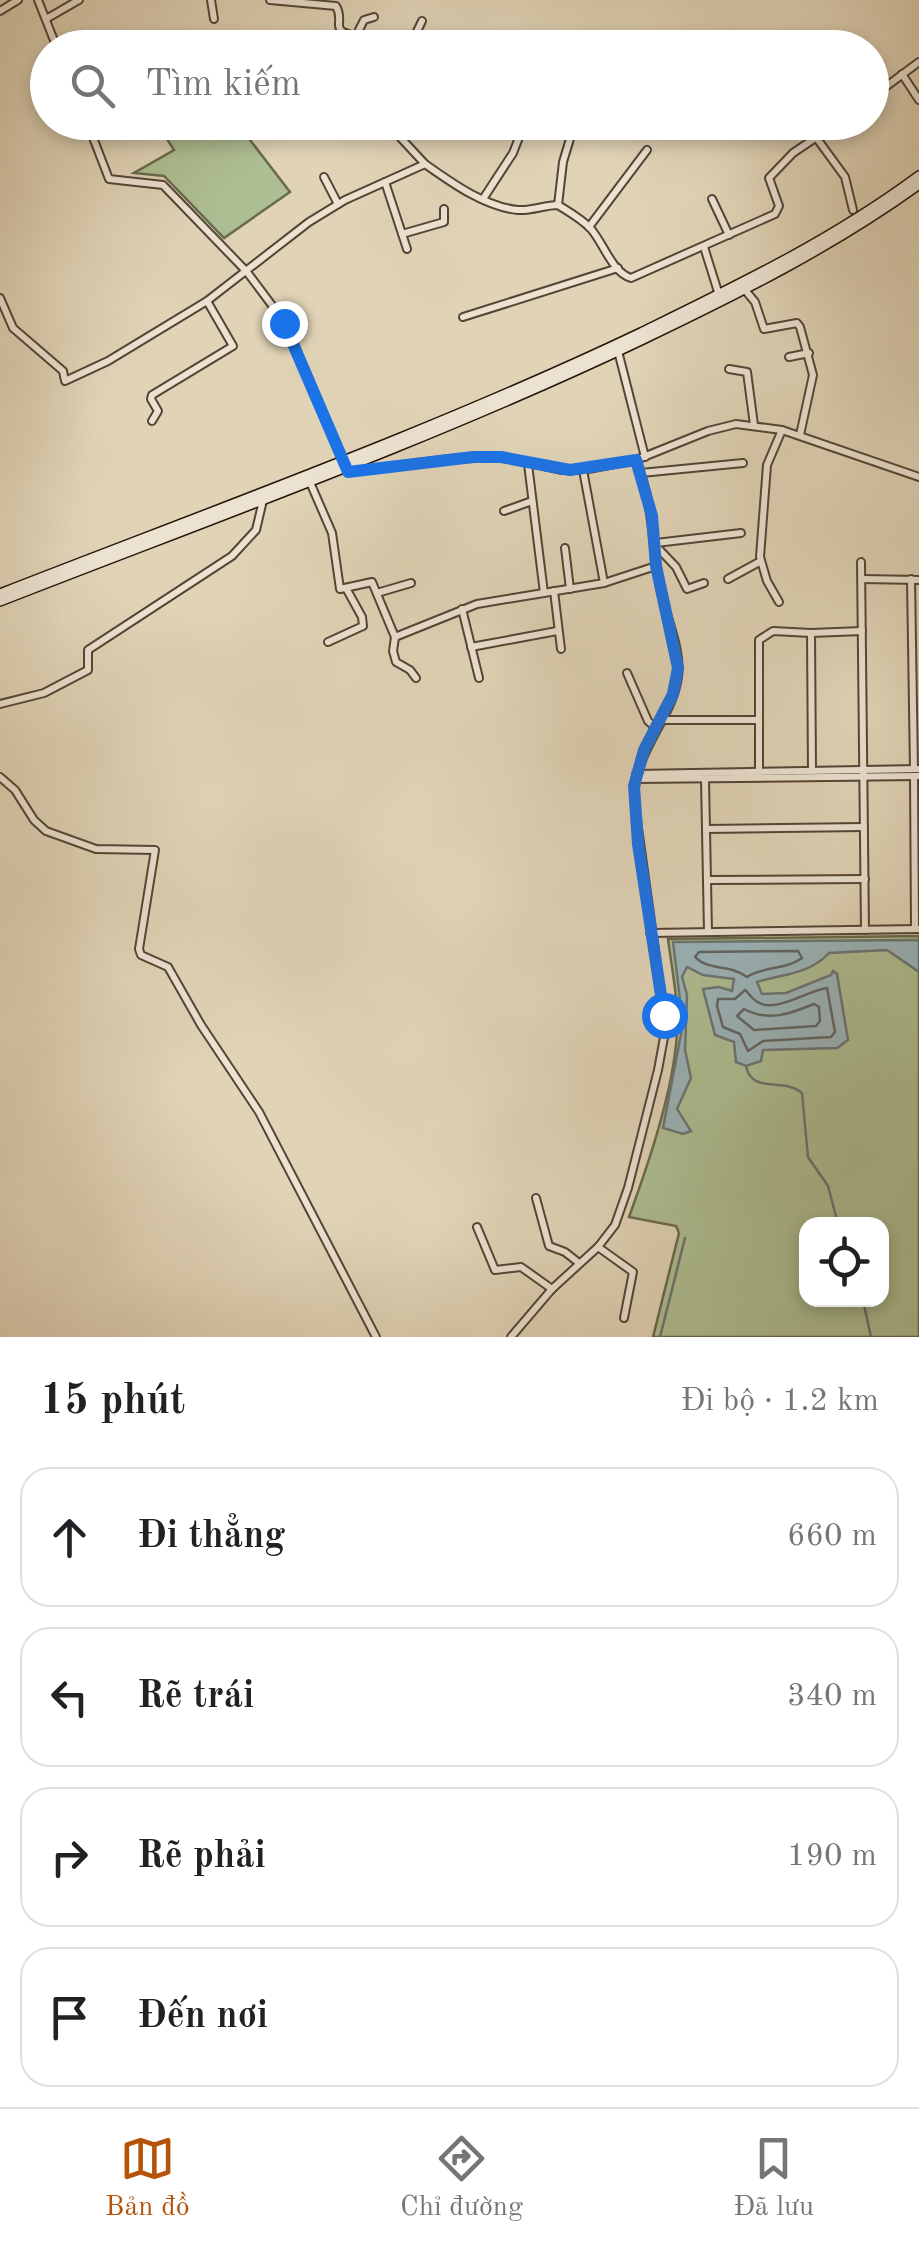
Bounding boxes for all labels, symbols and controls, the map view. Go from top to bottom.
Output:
search box [30,30,889,140]
icon: search [65,58,120,113]
text: Tìm kiếm [145,66,301,104]
route end [262,301,308,347]
route start [642,993,688,1039]
map controls [799,1217,889,1307]
button: locate [799,1217,889,1307]
text: 15 phút [40,1381,185,1423]
text: Đi bộ · 1.2 km [681,1386,879,1418]
icon: ahead [42,1510,97,1565]
text: Đi thẳng [137,1518,285,1556]
text: 660 m [787,1521,877,1553]
icon: left [42,1670,97,1725]
text: Rẽ trái [137,1678,254,1716]
text: 340 m [787,1681,877,1713]
icon: right [42,1830,97,1885]
text: Rẽ phải [137,1838,266,1876]
text: 190 m [787,1841,877,1873]
icon: arrive [42,1990,97,2045]
text: Đến nơi [137,1998,268,2036]
tab: Bản đồ [105,2131,190,2226]
tab: Chỉ đường [400,2131,523,2226]
tab: Đã lưu [733,2131,814,2226]

